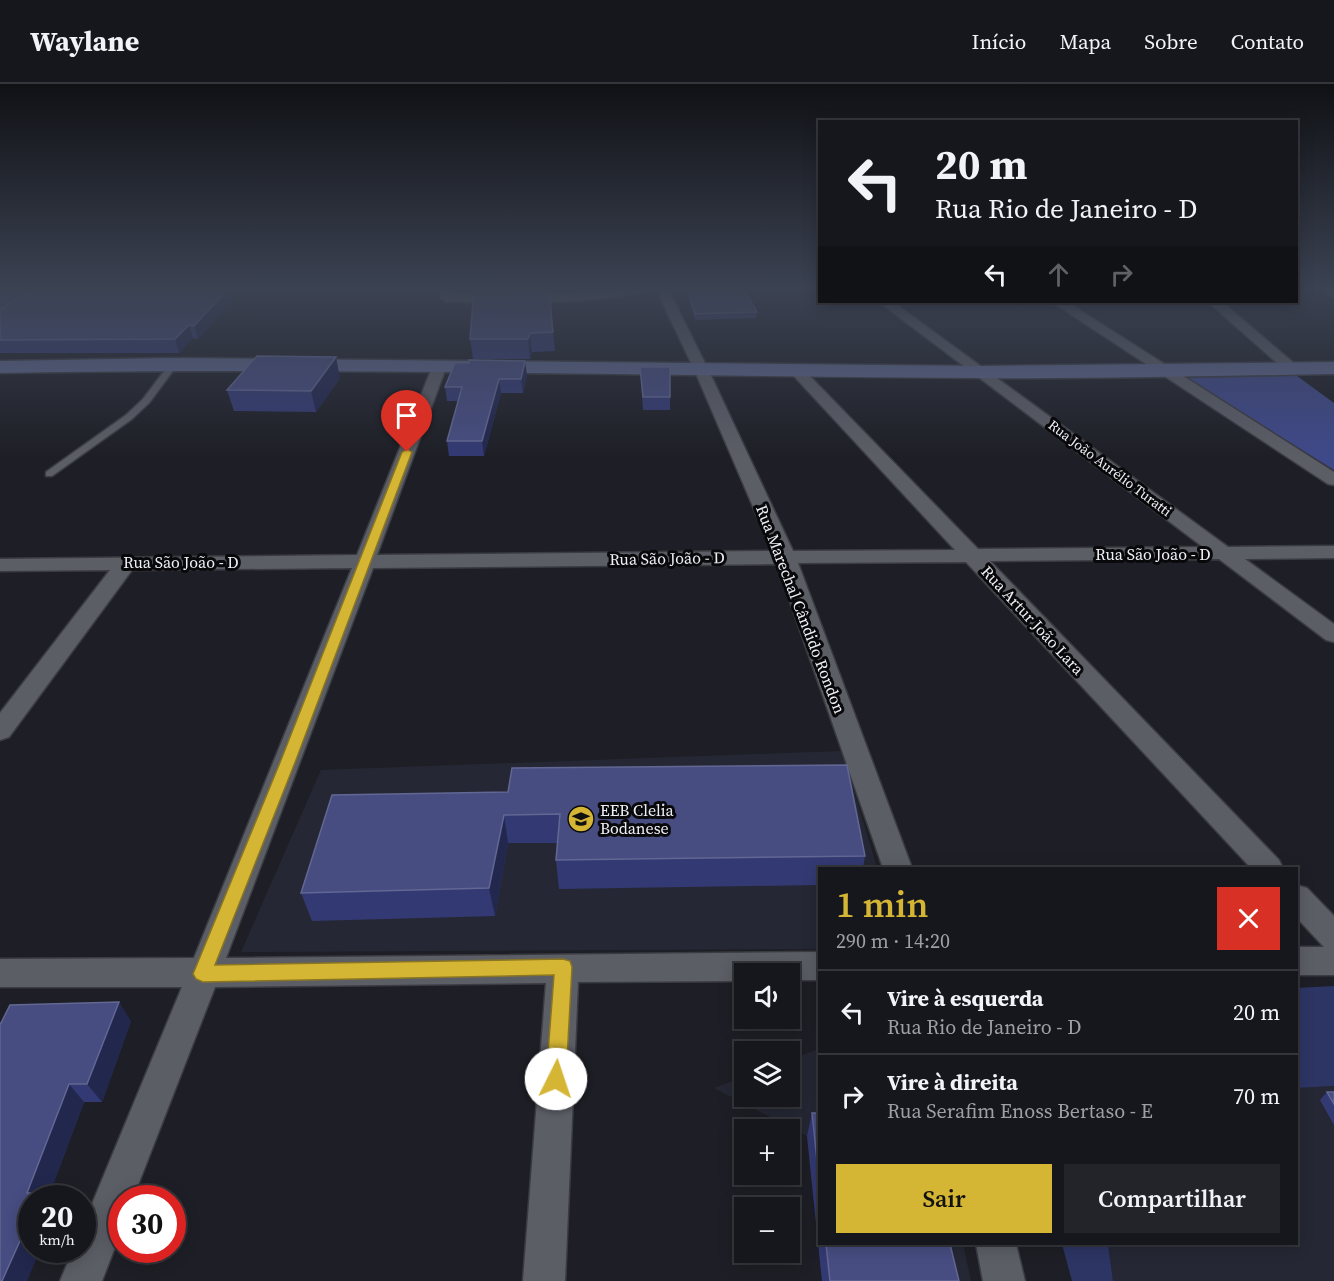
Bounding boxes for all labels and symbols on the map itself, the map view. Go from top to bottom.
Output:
pin [381,390,432,452]
street label: Rua João Aurélio Turatti [1044,415,1176,521]
street label: Rua Marechal Cândido Rondon [751,502,851,717]
street label: Rua São João - D [1095,543,1211,565]
street label: Rua São João - D [609,546,725,570]
street label: Rua São João - D [123,551,239,573]
street label: Rua Artur João Lara [977,561,1090,680]
place label: EEB Clelia Bodanese [600,799,674,839]
school or university icon: EEB Clelia Bodanese [566,804,596,834]
position arrow [524,1047,588,1111]
speed limit sign: 30 [108,1185,186,1263]

